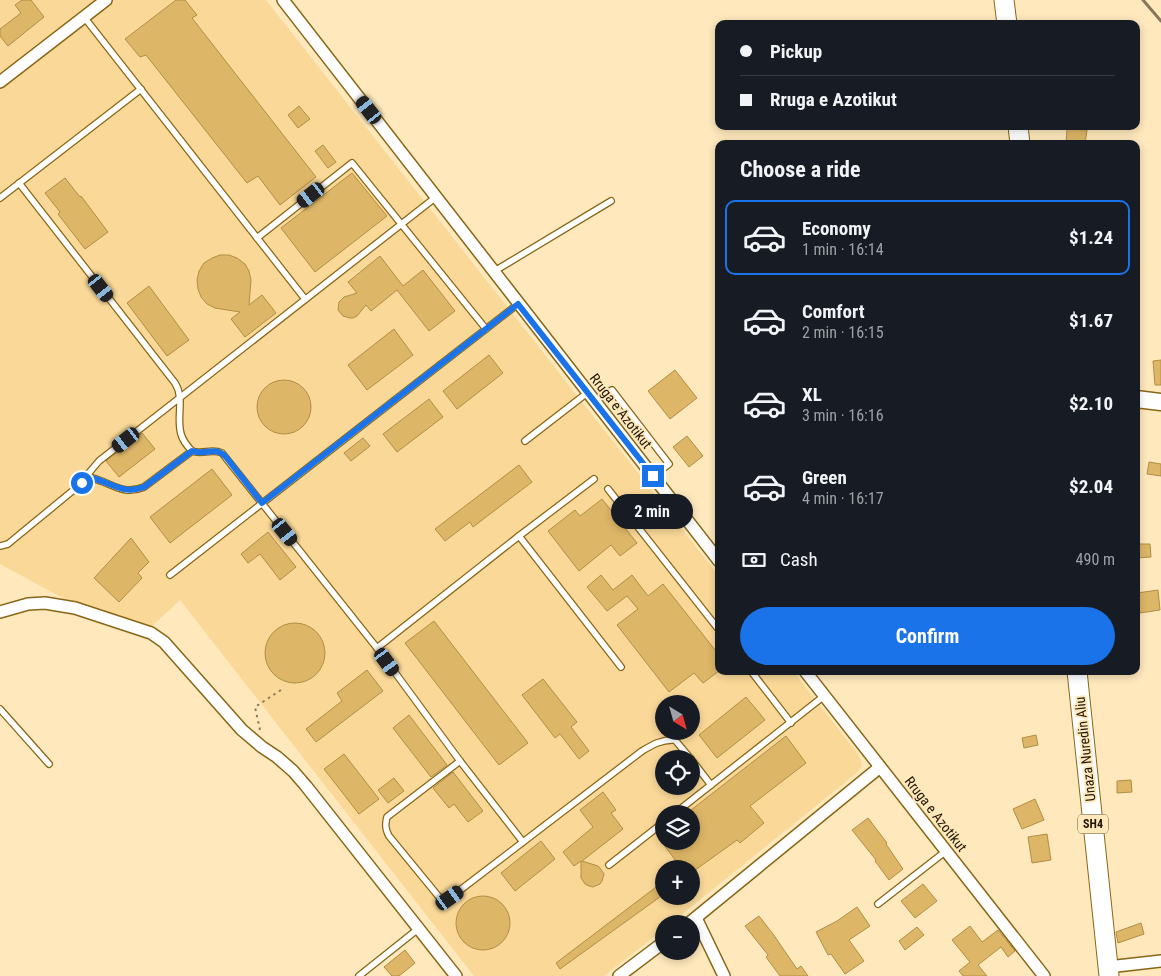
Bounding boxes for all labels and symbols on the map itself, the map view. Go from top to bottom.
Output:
car [353,94,384,126]
car [294,180,327,210]
car [85,272,116,304]
street label: Rruga e Azotikut [587,370,655,452]
car [109,425,142,455]
route end [642,465,664,487]
route start [71,472,93,494]
callout: 2 min [612,494,694,528]
car [269,516,300,548]
car [372,645,401,679]
north arrow [655,695,700,740]
street label: Unaza Nuredin Aliu [1072,696,1098,802]
street label: Rruga e Azotikut [902,773,970,855]
road number: SH4 [1078,814,1108,834]
car [433,883,466,913]

